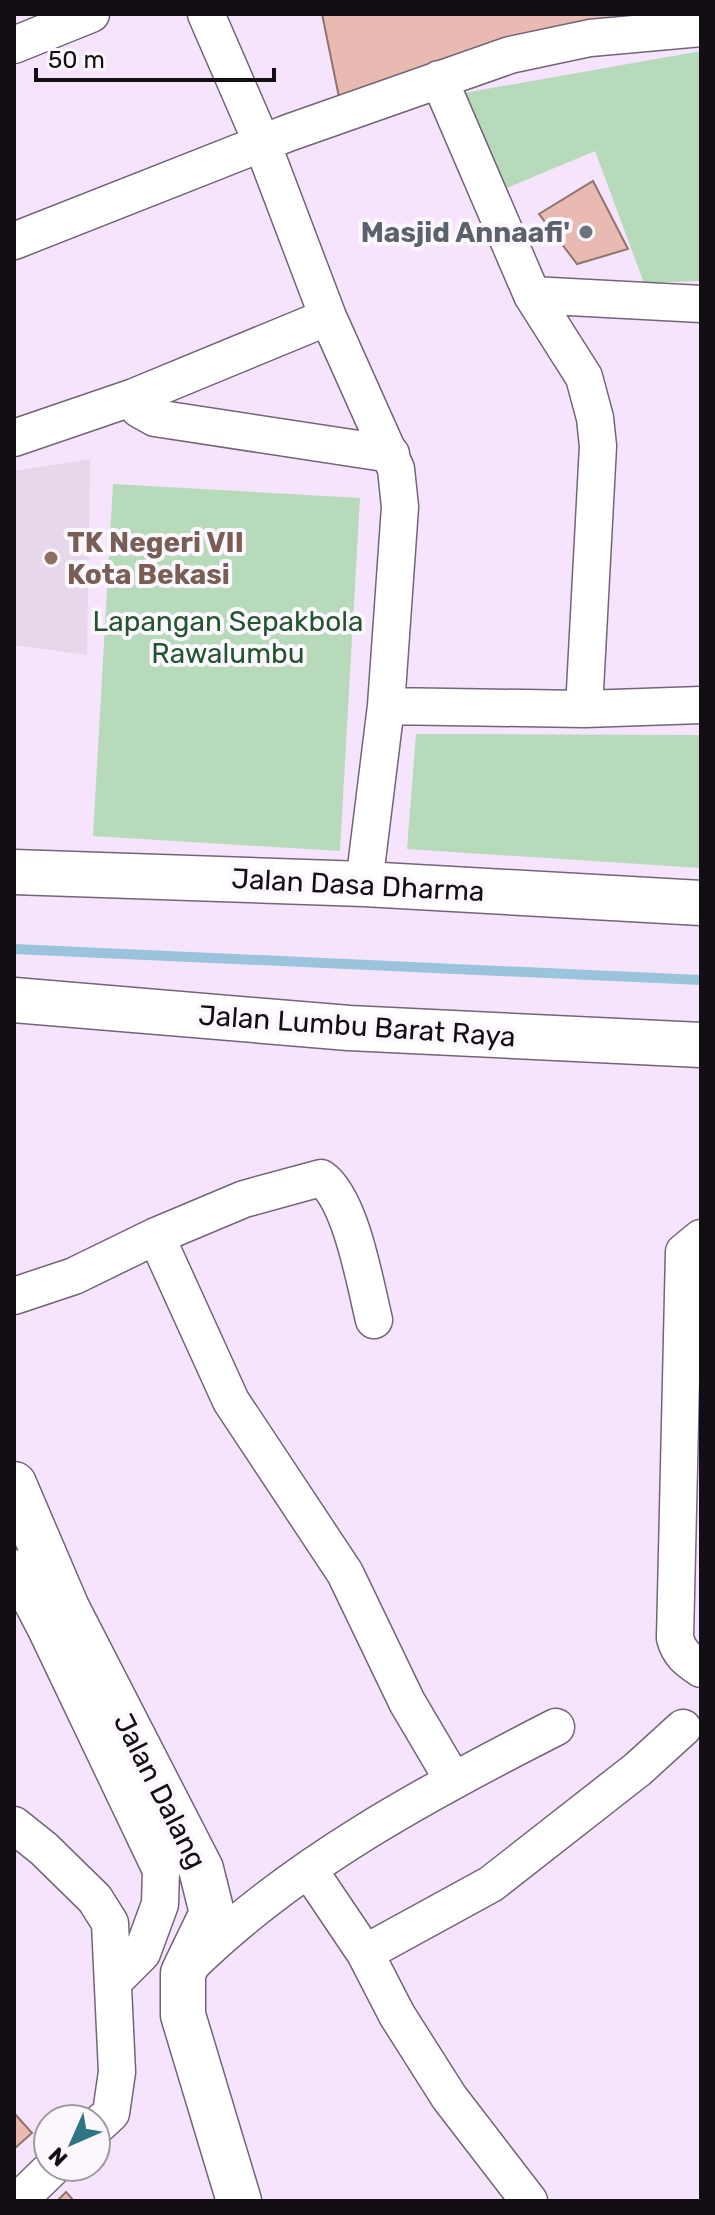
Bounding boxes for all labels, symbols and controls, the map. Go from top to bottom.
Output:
scale bar [36,32,274,82]
text: 50 m [48,46,105,74]
place label: Masjid Annaafi' [361,216,570,249]
marker: Masjid Annaafi' [577,223,595,241]
place label: TK Negeri VII Kota Bekasi [67,526,244,591]
marker: TK Negeri VII Kota Bekasi [42,549,60,567]
park label: Lapangan Sepakbola Rawalumbu [92,605,364,670]
street label: Jalan Dasa Dharma [231,862,485,908]
street label: Jalan Lumbu Barat Raya [197,998,517,1054]
street label: Jalan Dalang [107,1708,213,1874]
north arrow [32,2103,112,2183]
text: N [43,2142,73,2172]

